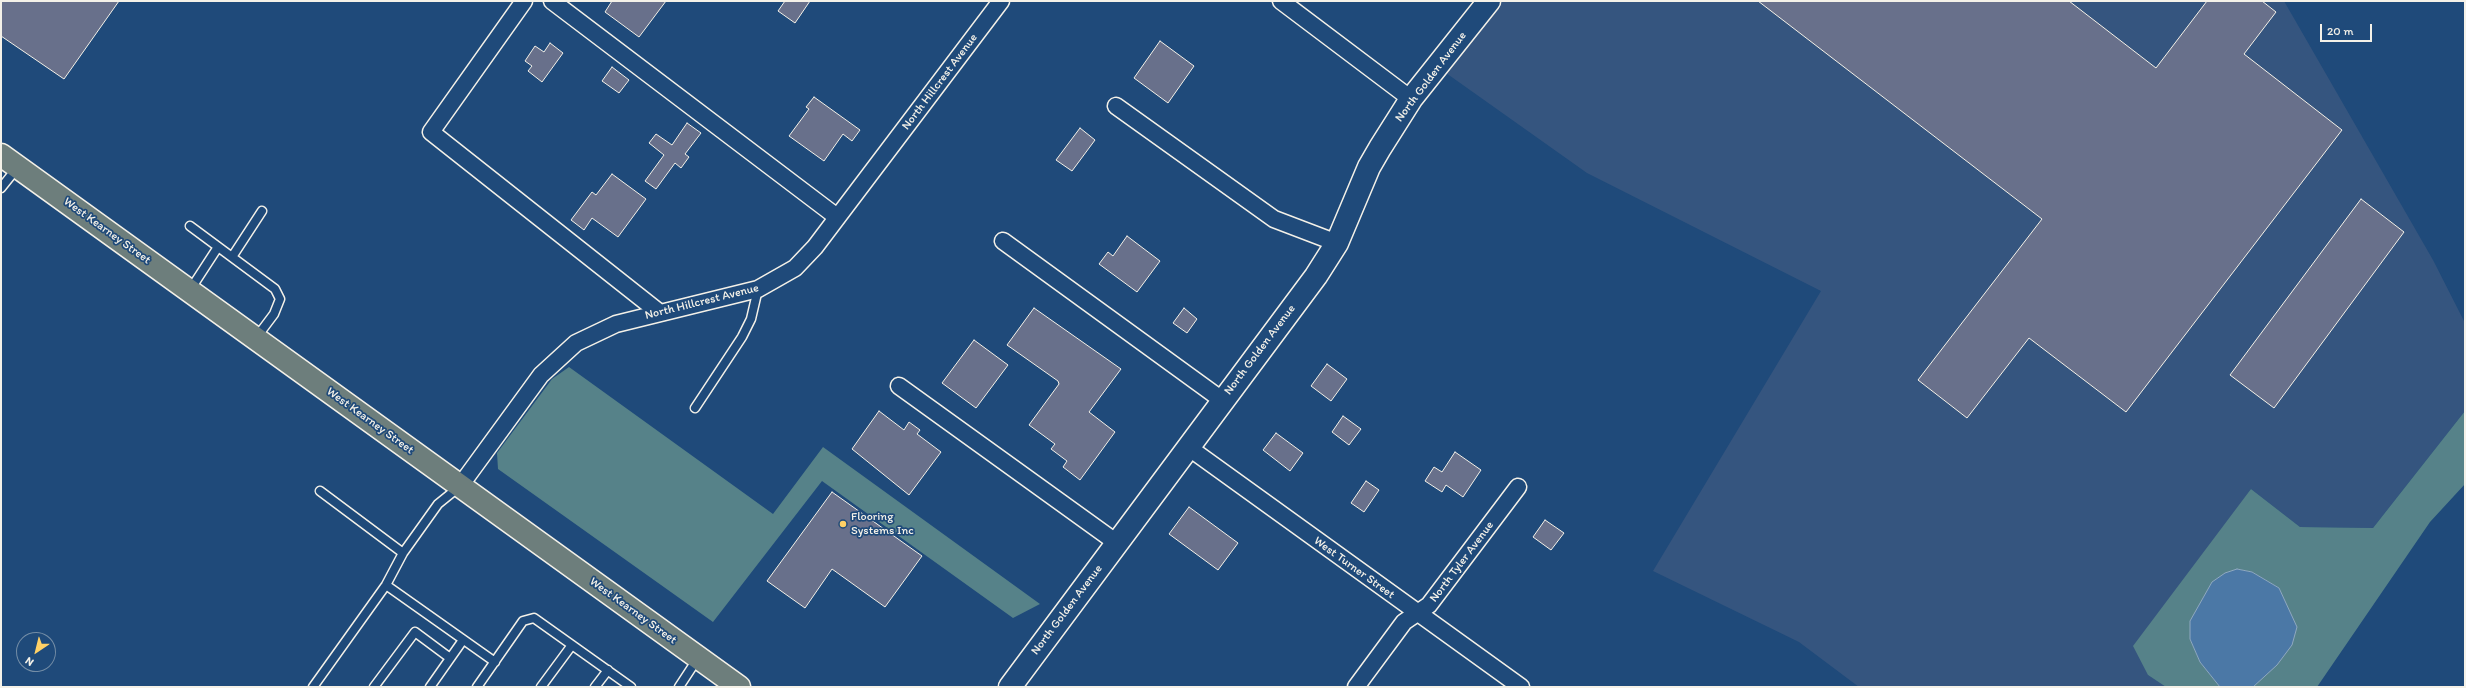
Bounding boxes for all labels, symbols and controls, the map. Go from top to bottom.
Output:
scale bar [2322,16,2374,42]
text: 20 m [2327,24,2354,38]
street label: North Golden Avenue [1392,29,1470,125]
street label: North Hillcrest Avenue [899,31,981,133]
street label: West Kearney Street [61,195,153,267]
street label: North Hillcrest Avenue [644,281,760,323]
street label: North Golden Avenue [1221,302,1299,398]
street label: West Kearney Street [324,385,416,457]
place label: Flooring Systems Inc [851,510,914,538]
marker: Flooring Systems Inc [838,519,848,529]
street label: North Tyler Avenue [1427,519,1497,605]
street label: West Turner Street [1311,534,1397,602]
street label: North Golden Avenue [1028,562,1106,658]
street label: West Kearney Street [587,575,679,647]
north arrow [16,632,56,672]
text: N [23,654,36,669]

